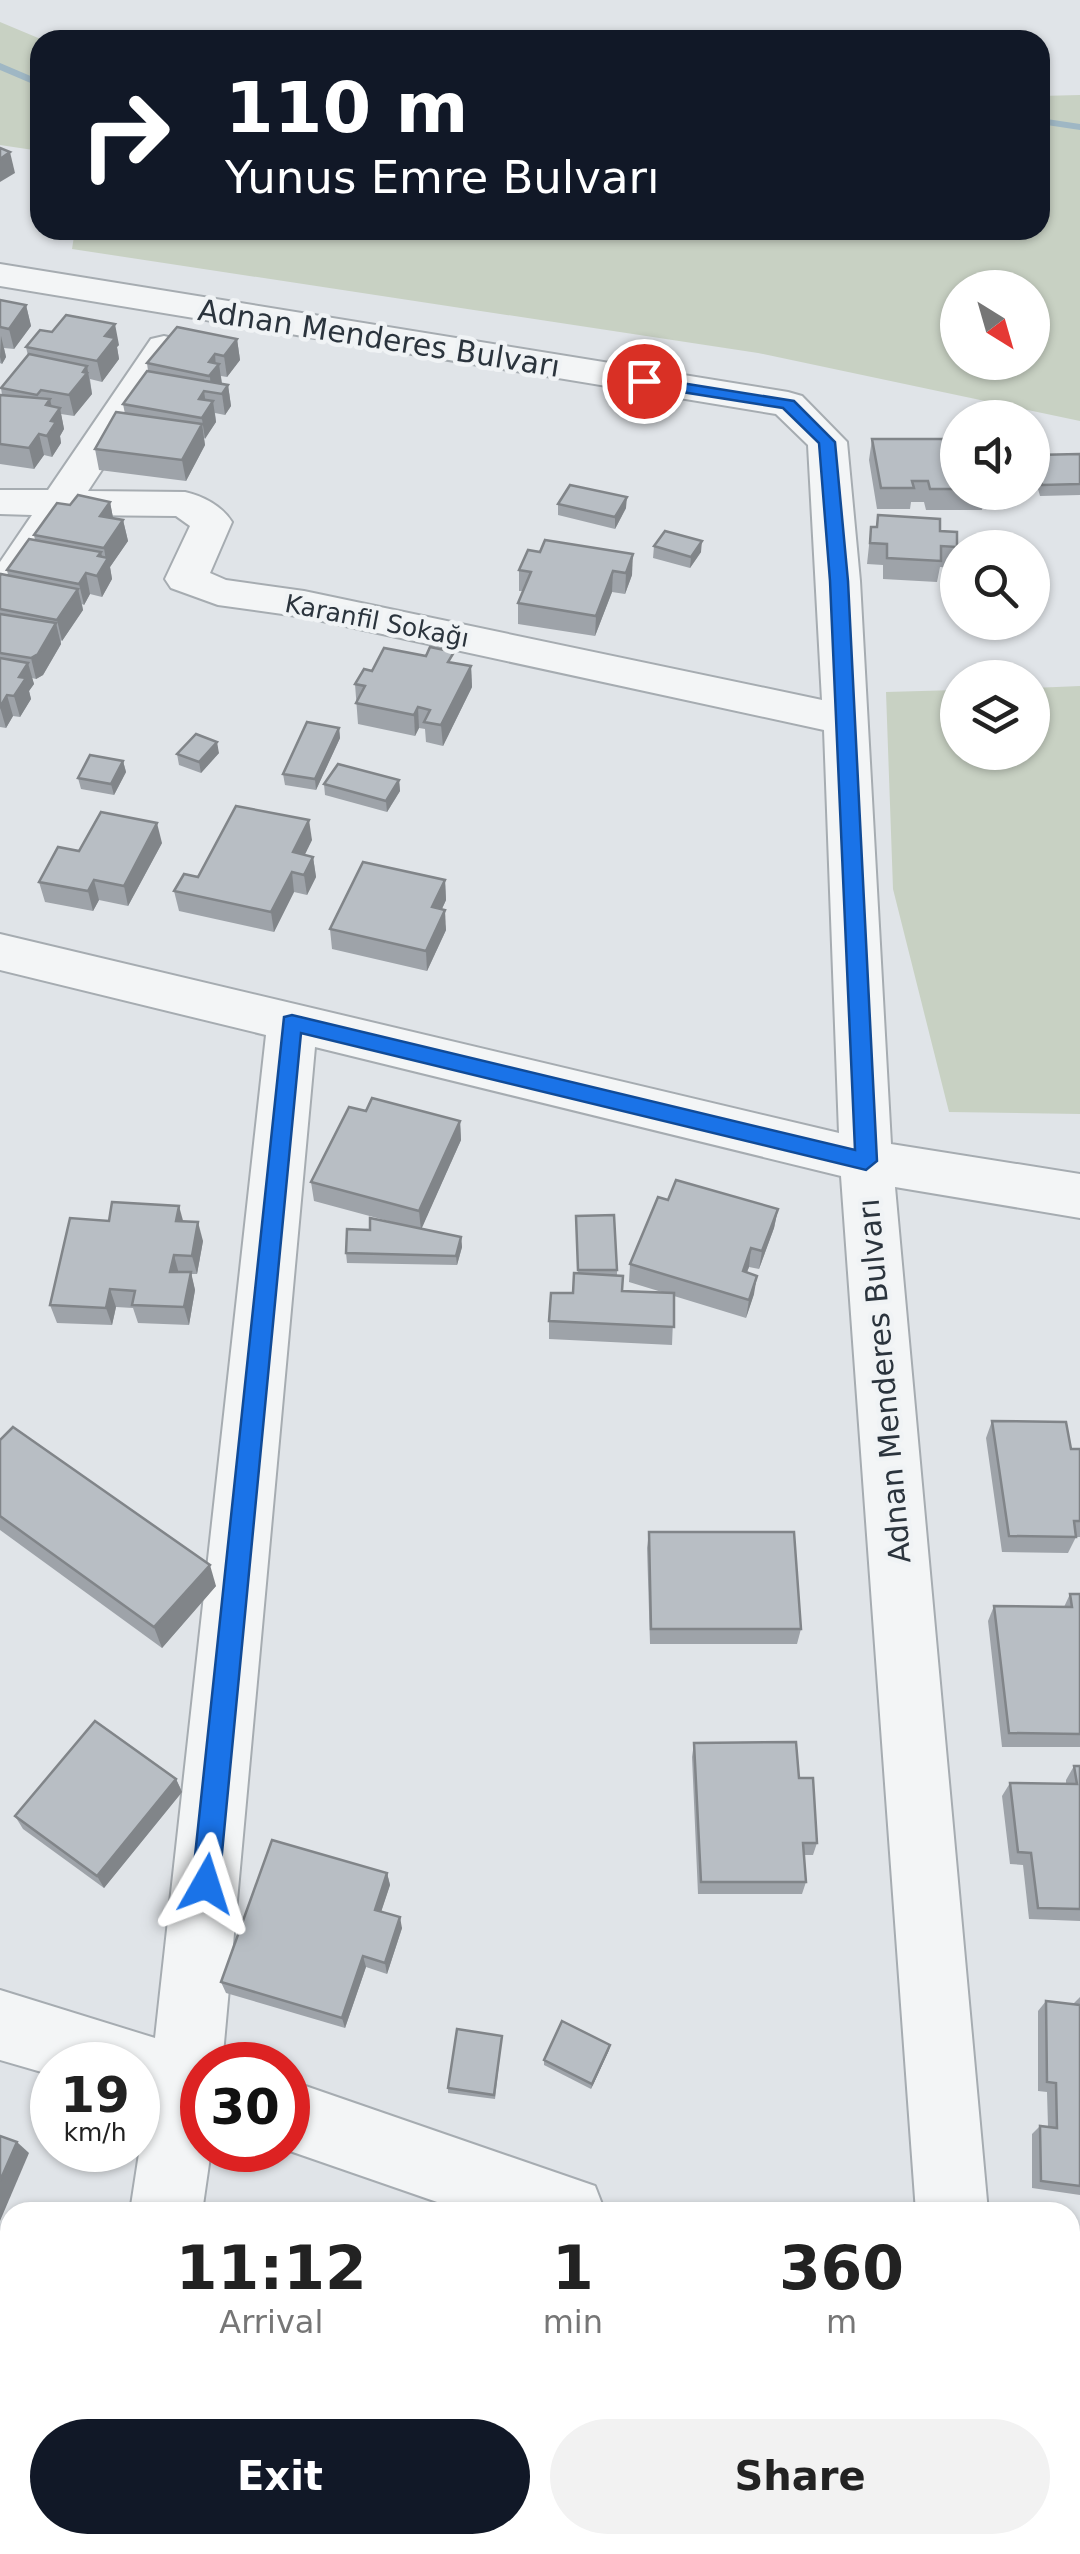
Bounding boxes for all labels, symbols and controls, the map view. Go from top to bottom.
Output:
text: 110 m [225,67,468,149]
icon: right [60,70,190,200]
text: Yunus Emre Bulvarı [225,151,660,204]
north arrow [940,270,1050,380]
map controls [940,270,1050,770]
street label: Adnan Menderes Bulvarı [196,292,562,384]
pin [602,339,687,424]
icon: arrive [617,354,672,409]
button: sound [940,400,1050,510]
button: search [940,530,1050,640]
street label: Karanfil Sokağı [283,589,471,653]
button: layers [940,660,1050,770]
street label: Adnan Menderes Bulvarı [851,1197,917,1565]
position arrow [154,1832,258,1936]
speed limit sign: 30 [180,2042,310,2172]
text: 19 [60,2066,130,2124]
text: km/h [63,2118,127,2147]
text: 11:12 [176,2233,367,2303]
text: 1 [552,2233,594,2303]
text: 360 [779,2233,904,2303]
text: Arrival [219,2303,323,2341]
text: min [543,2303,603,2341]
text: m [826,2303,857,2341]
button: Exit [30,2419,530,2534]
button: Share [550,2419,1050,2534]

